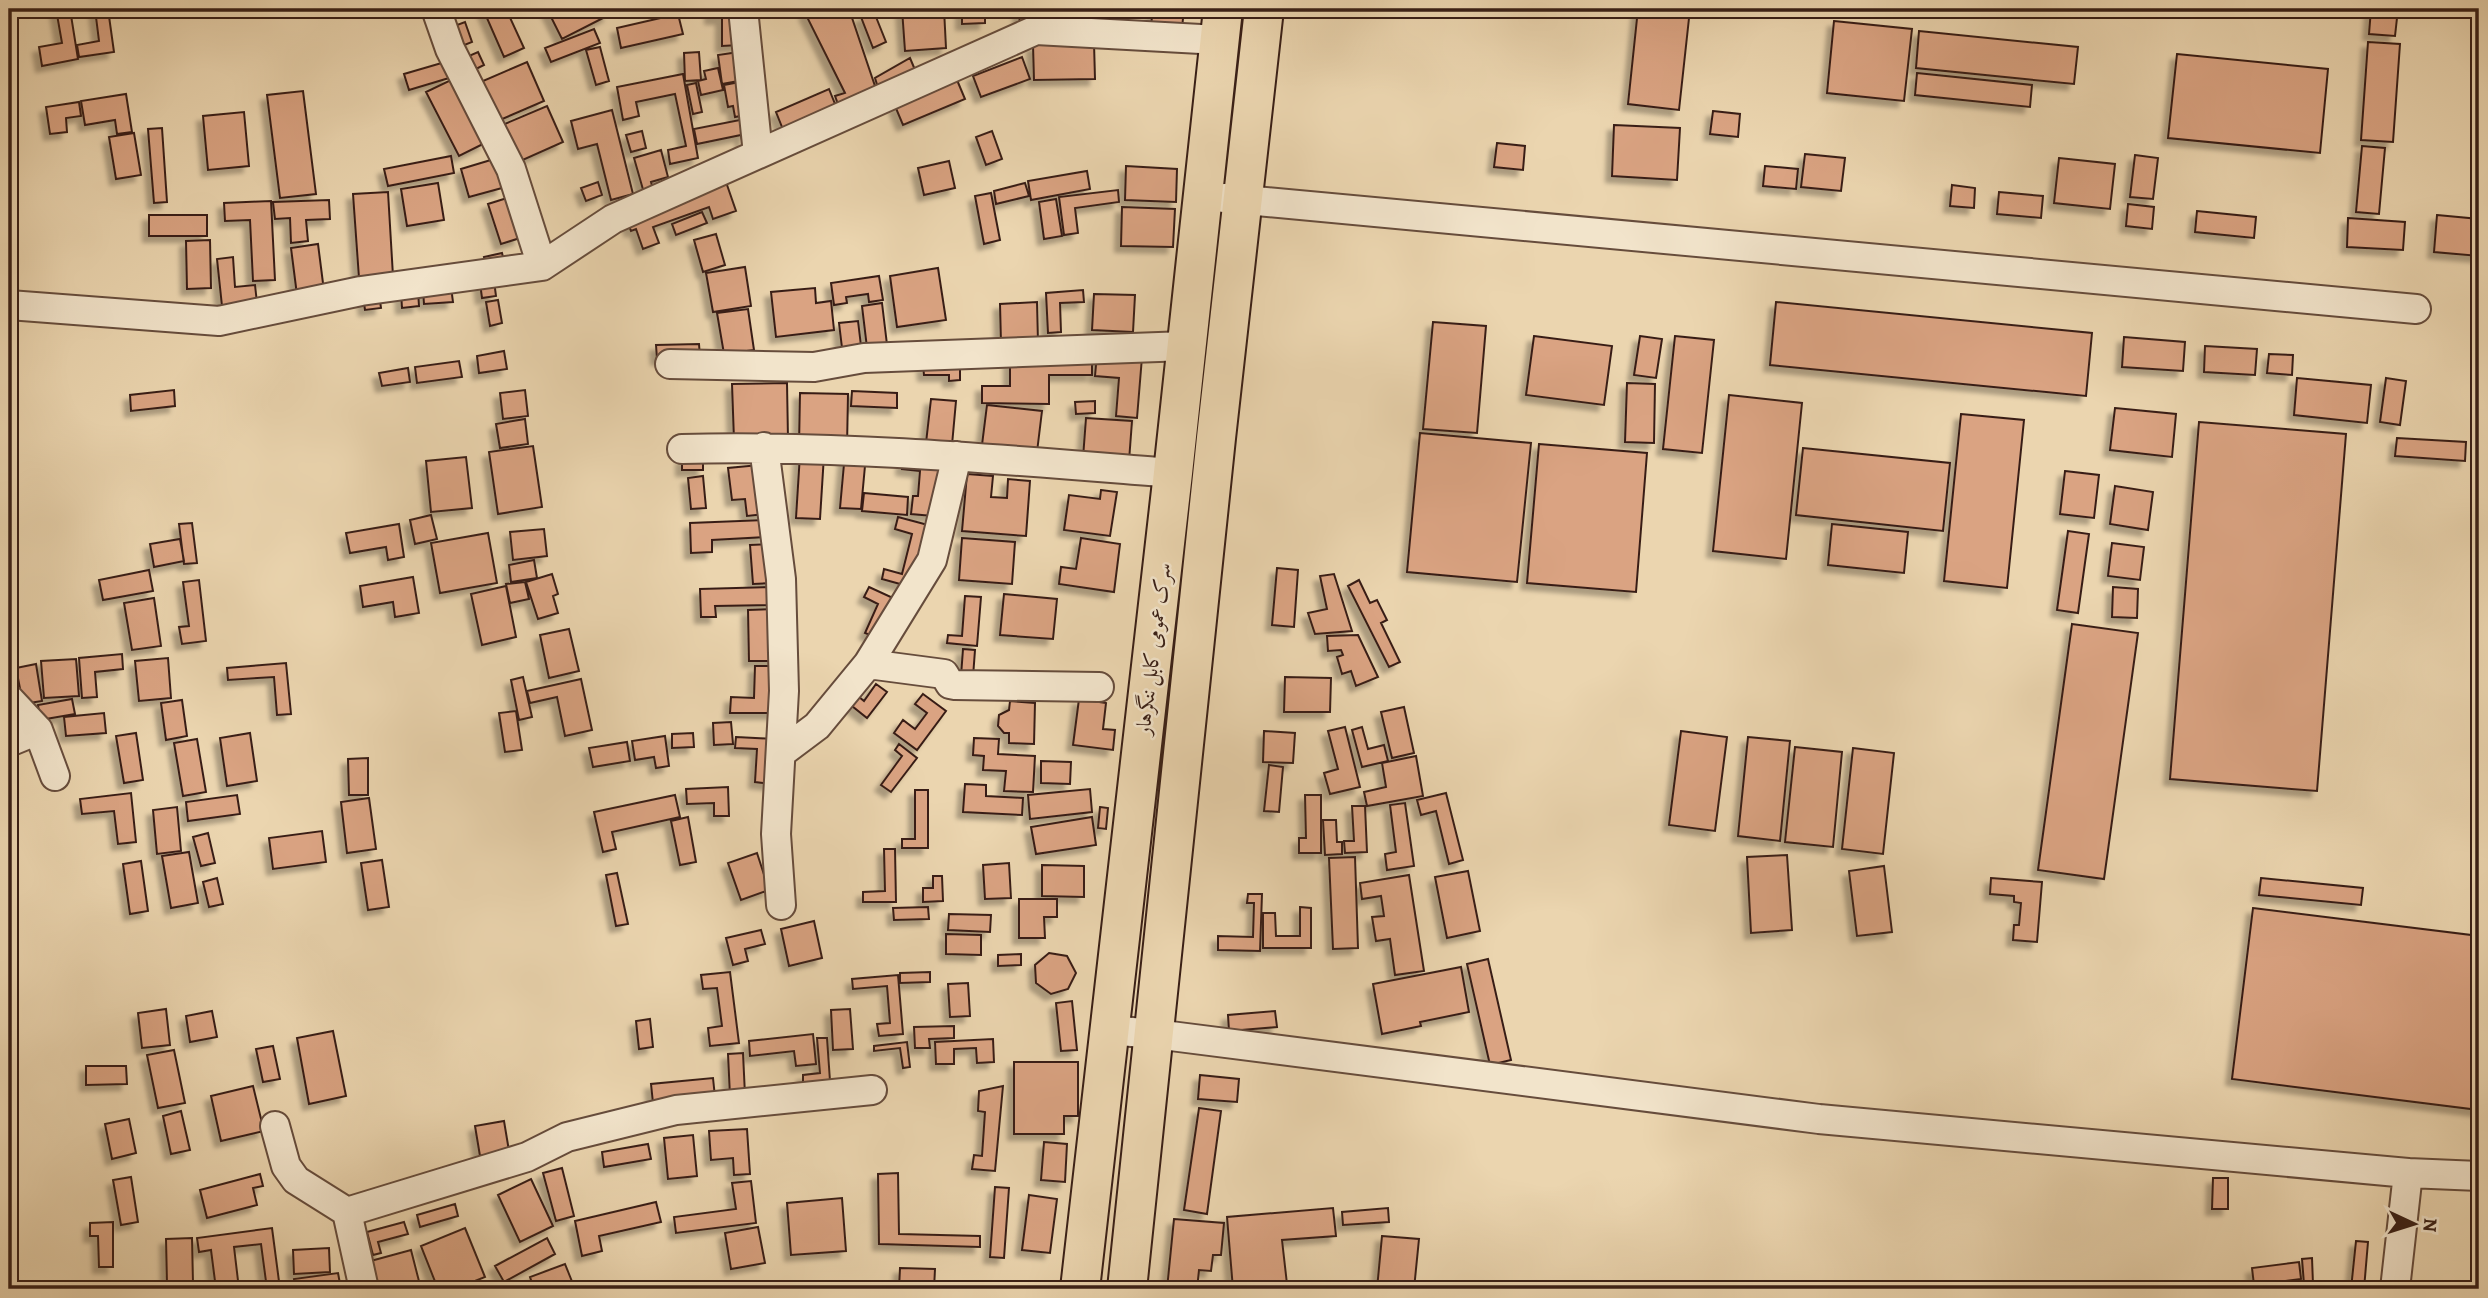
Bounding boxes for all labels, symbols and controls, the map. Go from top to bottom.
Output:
street label: سرک عمومی کابل ننگرهار [1128,561,1178,739]
north arrow [2380,1190,2450,1260]
text: N [2416,1217,2443,1233]

